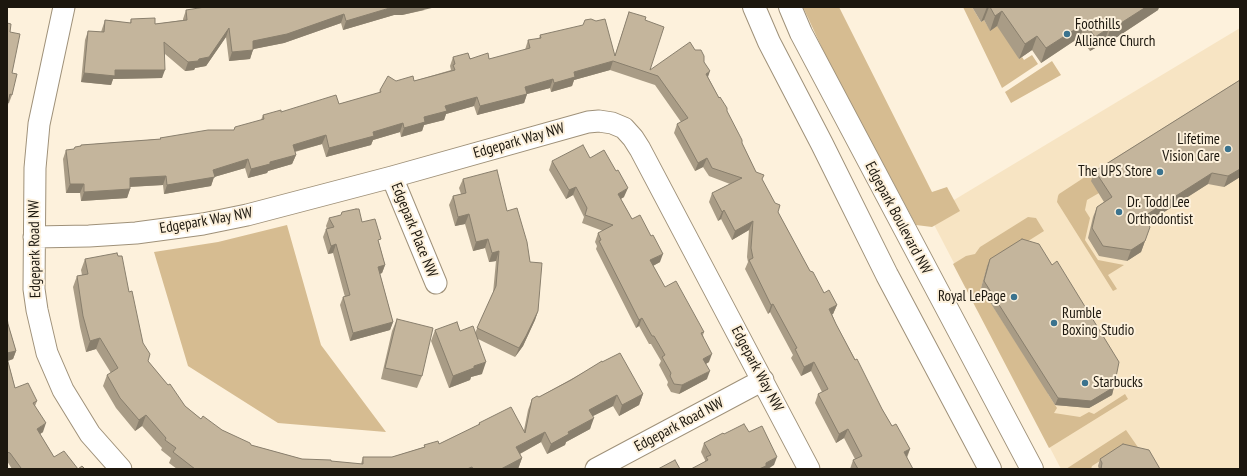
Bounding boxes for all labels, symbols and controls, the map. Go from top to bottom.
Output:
place label: Foothills Alliance Church [1075,16,1155,51]
marker: Foothills Alliance Church [1062,29,1072,39]
street label: Edgepark Way NW [471,119,567,163]
place label: Lifetime Vision Care [1162,131,1220,166]
marker: Lifetime Vision Care [1223,144,1233,154]
street label: Edgepark Boulevard NW [861,159,935,277]
place label: The UPS Store [1078,163,1152,181]
marker: The UPS Store [1155,167,1165,177]
street label: Edgepark Place NW [387,180,441,280]
place label: Dr. Todd Lee Orthodontist [1127,194,1193,229]
street label: Edgepark Road NW [25,200,45,298]
street label: Edgepark Way NW [158,204,254,238]
marker: Dr. Todd Lee Orthodontist [1114,207,1124,217]
place label: Royal LePage [938,288,1006,306]
marker: Royal LePage [1009,292,1019,302]
place label: Rumble Boxing Studio [1062,305,1134,340]
marker: Rumble Boxing Studio [1049,318,1059,328]
street label: Edgepark Way NW [727,323,787,415]
place label: Starbucks [1093,374,1143,392]
marker: Starbucks [1080,378,1090,388]
street label: Edgepark Road NW [631,394,727,456]

